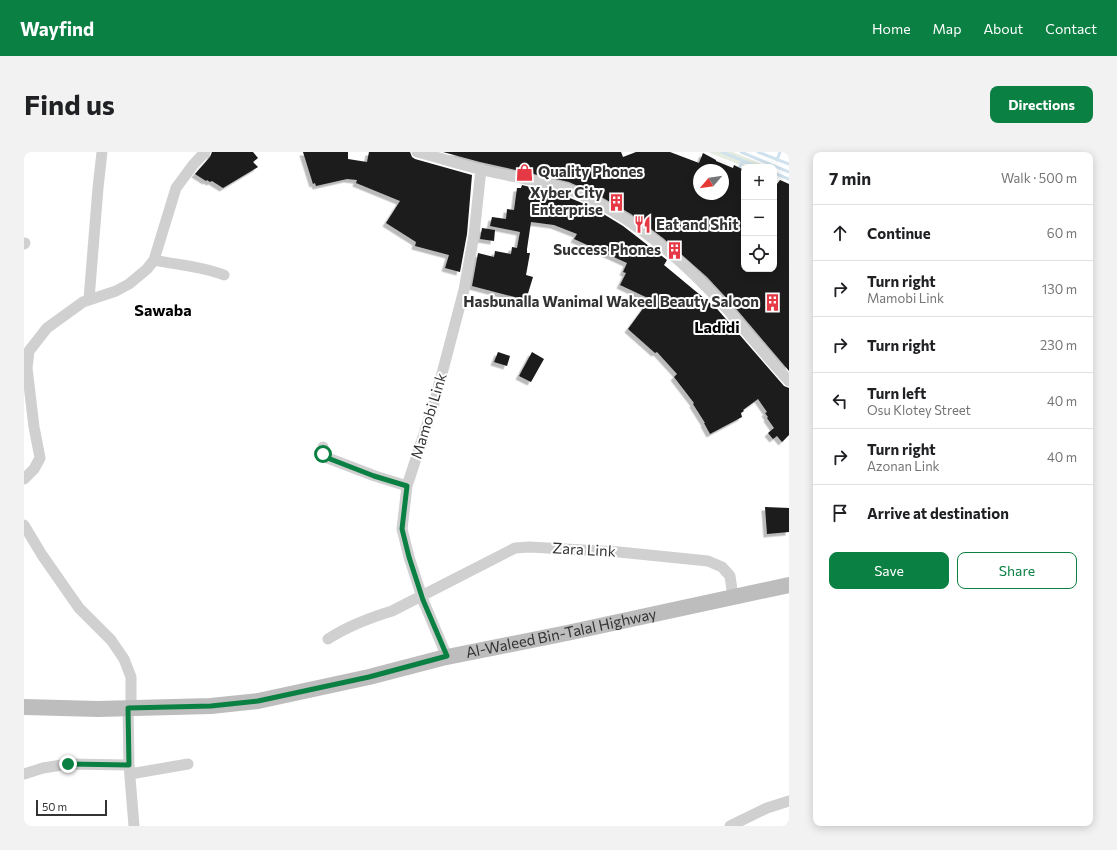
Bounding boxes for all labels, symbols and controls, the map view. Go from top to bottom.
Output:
text: Wayfind [20,17,94,40]
text: Home [872,20,911,37]
text: Map [933,20,961,37]
text: About [983,20,1023,37]
text: Contact [1045,20,1097,37]
button: Directions [990,86,1093,123]
text: Find us [24,87,115,121]
shop icon: Quality Phones [515,162,535,182]
place label: Quality Phones [538,162,643,180]
north arrow [693,164,729,200]
map controls [741,164,777,272]
button: + [741,164,777,200]
text: 7 min [829,168,871,189]
text: Walk · 500 m [1001,170,1077,186]
place label: Xyber City Enterprise [530,183,604,218]
building icon: Xyber City Enterprise [606,192,626,212]
button: − [741,200,777,236]
restaurant icon: Eat and Shit [633,215,653,235]
place label: Eat and Shit [656,215,738,233]
icon: ahead [829,222,851,244]
text: Continue [867,224,931,242]
text: 60 m [1047,225,1077,241]
button: locate [741,236,777,272]
place label: Success Phones [553,240,661,258]
building icon: Success Phones [664,240,684,260]
text: Turn right [867,272,936,290]
icon: right [829,278,851,300]
text: 130 m [1042,281,1077,297]
text: Mamobi Link [867,290,944,306]
place label: Hasbunalla Wanimal Wakeel Beauty Saloon [463,292,759,310]
building icon: Hasbunalla Wanimal Wakeel Beauty Saloon [762,292,782,312]
district label: Sawaba [134,300,192,319]
district label: Ladidi [694,317,740,336]
icon: right [829,334,851,356]
text: Turn right [867,336,936,354]
text: 230 m [1040,337,1077,353]
street label: Mamobi Link [406,371,450,461]
text: Turn left [867,384,926,402]
icon: left [829,390,851,412]
text: 40 m [1047,393,1077,409]
text: Osu Klotey Street [867,402,971,418]
text: Turn right [867,440,936,458]
route start [314,445,332,463]
icon: right [829,446,851,468]
text: 40 m [1047,449,1077,465]
text: Azonan Link [867,458,940,474]
icon: arrive [829,502,851,524]
text: Arrive at destination [867,504,1009,522]
street label: Zara Link [552,538,616,560]
button: Save [829,552,949,589]
button: Share [957,552,1077,589]
street label: Al-Waleed Bin-Talal Highway [464,604,658,661]
route end [59,755,77,773]
scale bar [36,798,107,817]
text: 50 m [42,800,67,813]

